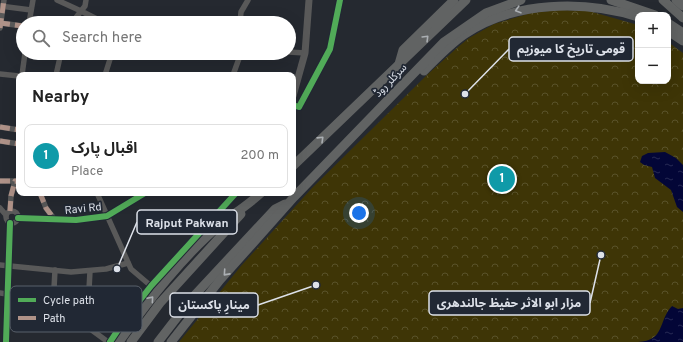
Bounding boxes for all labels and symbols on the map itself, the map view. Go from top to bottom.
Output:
one-way arrow [514,5,521,14]
one-way arrow [421,35,429,43]
callout: قومی تاریخ کا میوزیم [509,37,633,61]
text: قومی تاریخ کا میوزیم [517,42,625,58]
street label: سرکلر روڈ [371,60,410,100]
one-way arrow [316,136,324,144]
pin: 1 [489,164,515,194]
street label: Ravi Rd [64,200,102,218]
your location [349,203,369,223]
callout: Rajput Pakwan [137,210,237,234]
text: Rajput Pakwan [145,216,229,232]
one-way arrow [223,269,230,276]
legend [10,286,142,332]
callout: مزار ابو الاثر حفیظ جالندھری [429,291,590,315]
callout: مینارِ پاکستان [170,293,258,317]
text: Cycle path [43,294,95,308]
text: مزار ابو الاثر حفیظ جالندھری [437,296,581,312]
one-way arrow [146,297,153,304]
text: مینارِ پاکستان [178,298,250,315]
text: Path [43,312,65,326]

